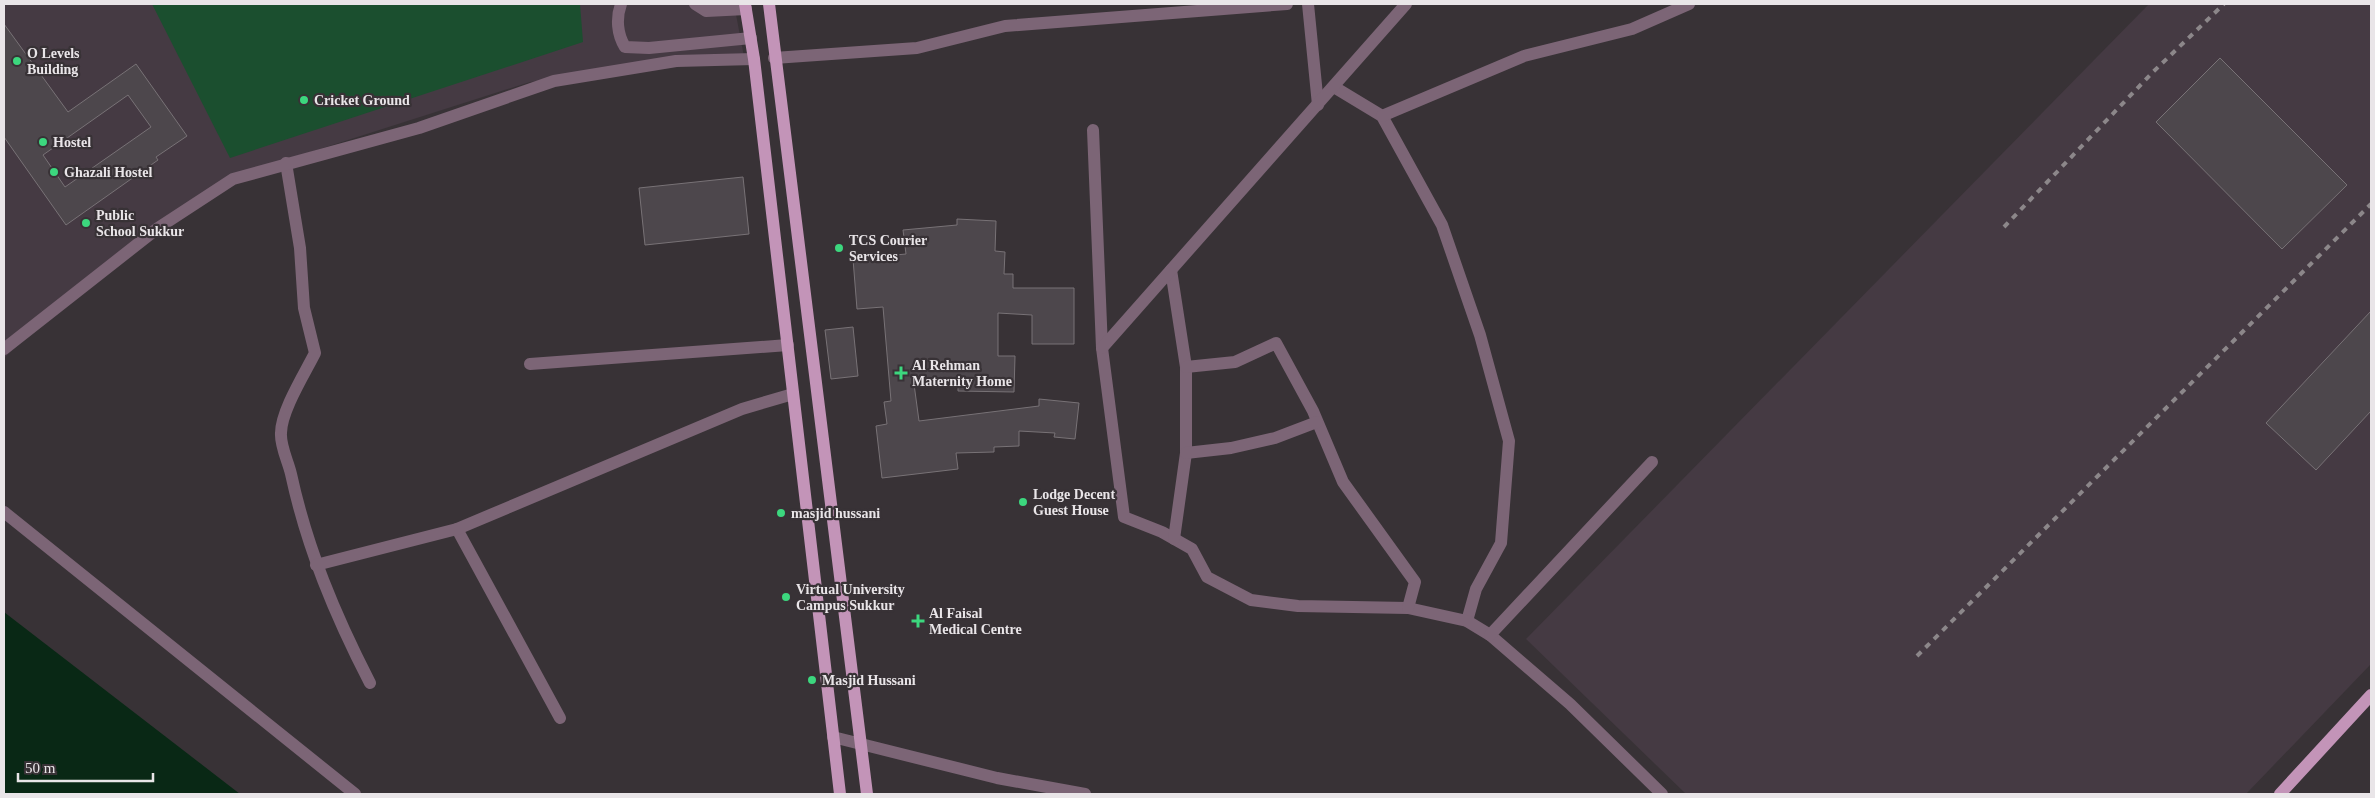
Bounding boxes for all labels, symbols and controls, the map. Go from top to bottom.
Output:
place label: O Levels Building [27,46,80,77]
marker: O Levels Building [11,55,23,67]
place label: Cricket Ground [314,93,410,108]
marker: Cricket Ground [298,94,310,106]
place label: Hostel [53,135,91,150]
marker: Hostel [37,136,49,148]
place label: Ghazali Hostel [64,165,152,180]
marker: Ghazali Hostel [48,166,60,178]
place label: Public School Sukkur [96,208,184,239]
marker: Public School Sukkur [80,217,92,229]
place label: TCS Courier Services [849,233,927,264]
marker: TCS Courier Services [833,242,845,254]
place label: Al Rehman Maternity Home [912,358,1012,389]
marker: Al Rehman Maternity Home [894,366,908,380]
place label: Lodge Decent Guest House [1033,487,1115,518]
marker: Lodge Decent Guest House [1017,496,1029,508]
place label: masjid hussani [791,506,880,521]
marker: masjid hussani [775,507,787,519]
place label: Virtual University Campus Sukkur [796,582,905,613]
marker: Virtual University Campus Sukkur [780,591,792,603]
place label: Al Faisal Medical Centre [929,606,1022,637]
marker: Al Faisal Medical Centre [911,614,925,628]
place label: Masjid Hussani [822,673,916,688]
marker: Masjid Hussani [806,674,818,686]
scale bar [18,750,152,782]
text: 50 m [25,760,56,776]

